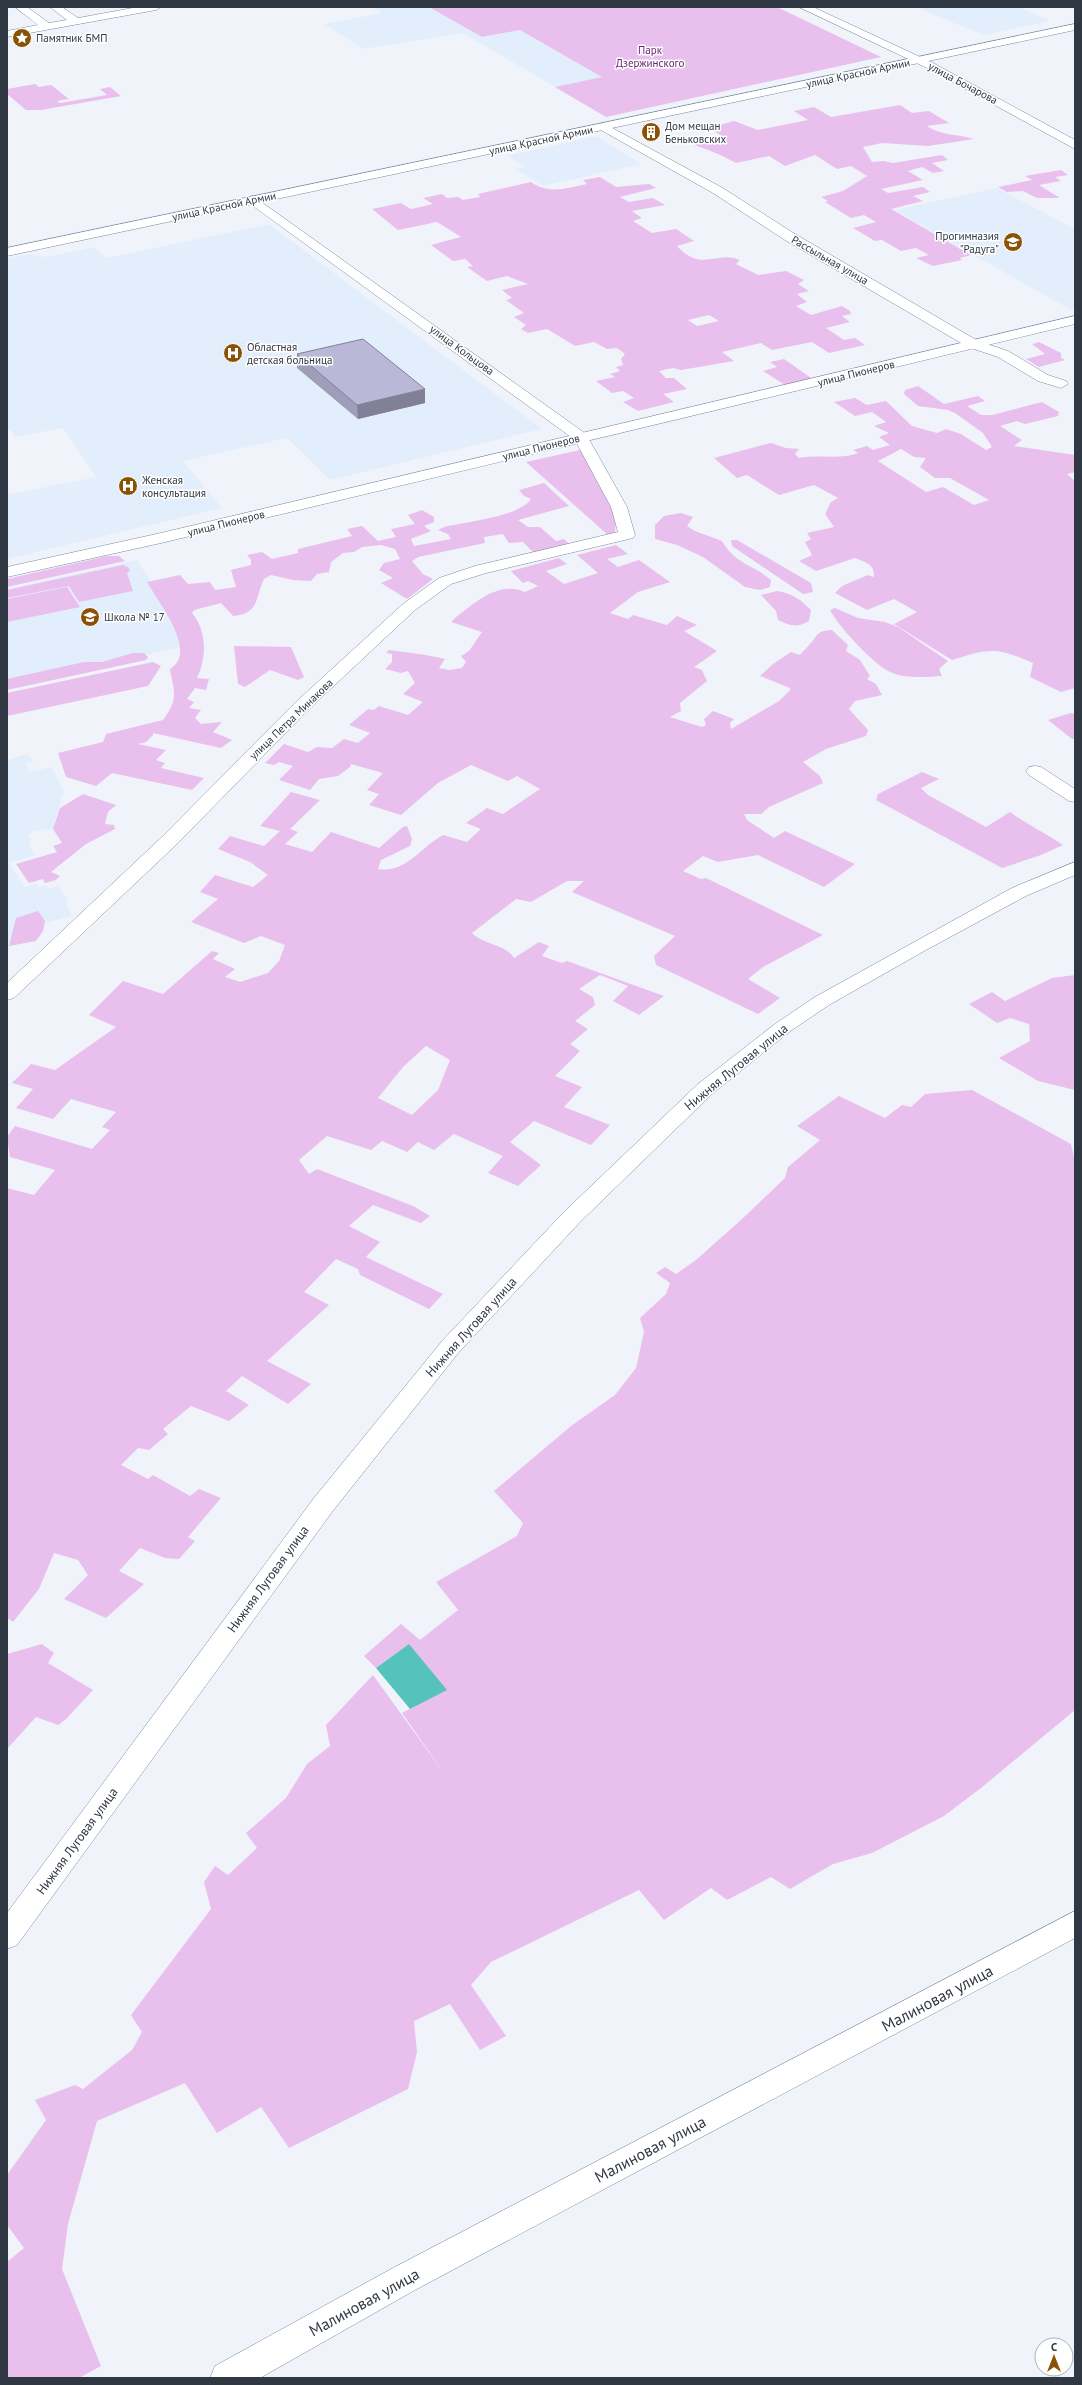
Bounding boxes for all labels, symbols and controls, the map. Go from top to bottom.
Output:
place icon: Памятник БМП [11,27,33,49]
place label: Памятник БМП [36,31,108,45]
park label: Парк Дзержинского [616,43,684,70]
street label: улица Красной Армии [805,55,911,91]
street label: улица Бочарова [926,59,1000,107]
place label: Дом мещан Беньковских [665,119,726,146]
building icon: Дом мещан Беньковских [640,121,662,143]
street label: улица Красной Армии [488,122,594,158]
street label: улица Красной Армии [171,188,277,224]
place label: Прогимназия "Радуга" [935,229,999,256]
school or university icon: Прогимназия "Радуга" [1002,231,1024,253]
street label: Рассыльная улица [789,232,871,288]
street label: улица Кольцова [427,322,497,378]
place label: Областная детская больница [247,340,332,367]
hospital icon: Областная детская больница [222,342,244,364]
street label: улица Пионеров [816,357,896,389]
street label: улица Пионеров [501,431,581,463]
place label: Женская консультация [141,473,206,500]
hospital icon: Женская консультация [117,475,139,497]
street label: улица Пионеров [186,507,266,539]
school or university icon: Школа № 17 [79,606,101,628]
place label: Школа № 17 [104,610,165,624]
street label: улица Петра Минакова [246,676,336,762]
street label: Нижняя Луговая улица [681,1020,791,1114]
street label: Нижняя Луговая улица [422,1274,520,1380]
street label: Нижняя Луговая улица [223,1522,313,1636]
street label: Нижняя Луговая улица [32,1784,122,1898]
street label: Малиновая улица [878,1960,996,2036]
street label: Малиновая улица [591,2111,709,2187]
street label: Малиновая улица [305,2263,423,2341]
north arrow [1034,2337,1074,2377]
text: С [1051,2340,1057,2354]

